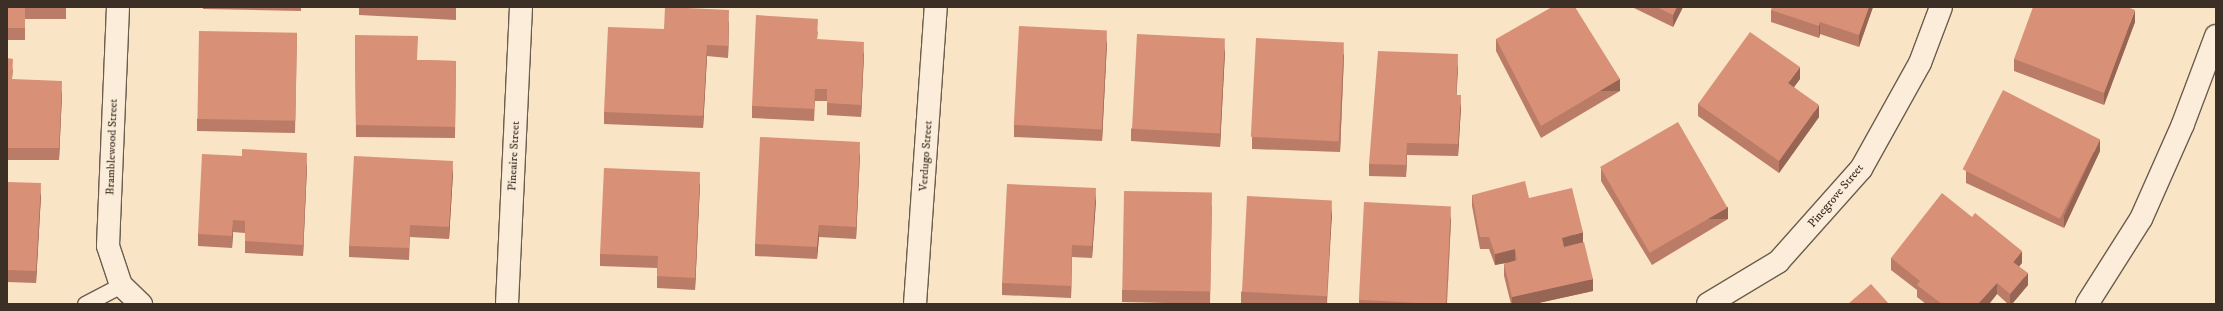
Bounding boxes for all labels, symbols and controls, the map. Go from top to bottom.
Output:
street label: Bramblewood Street [103,99,121,195]
street label: Verdugo Street [916,120,936,192]
street label: Pineaire Street [505,121,523,191]
street label: Pinegrove Street [1805,161,1867,231]

